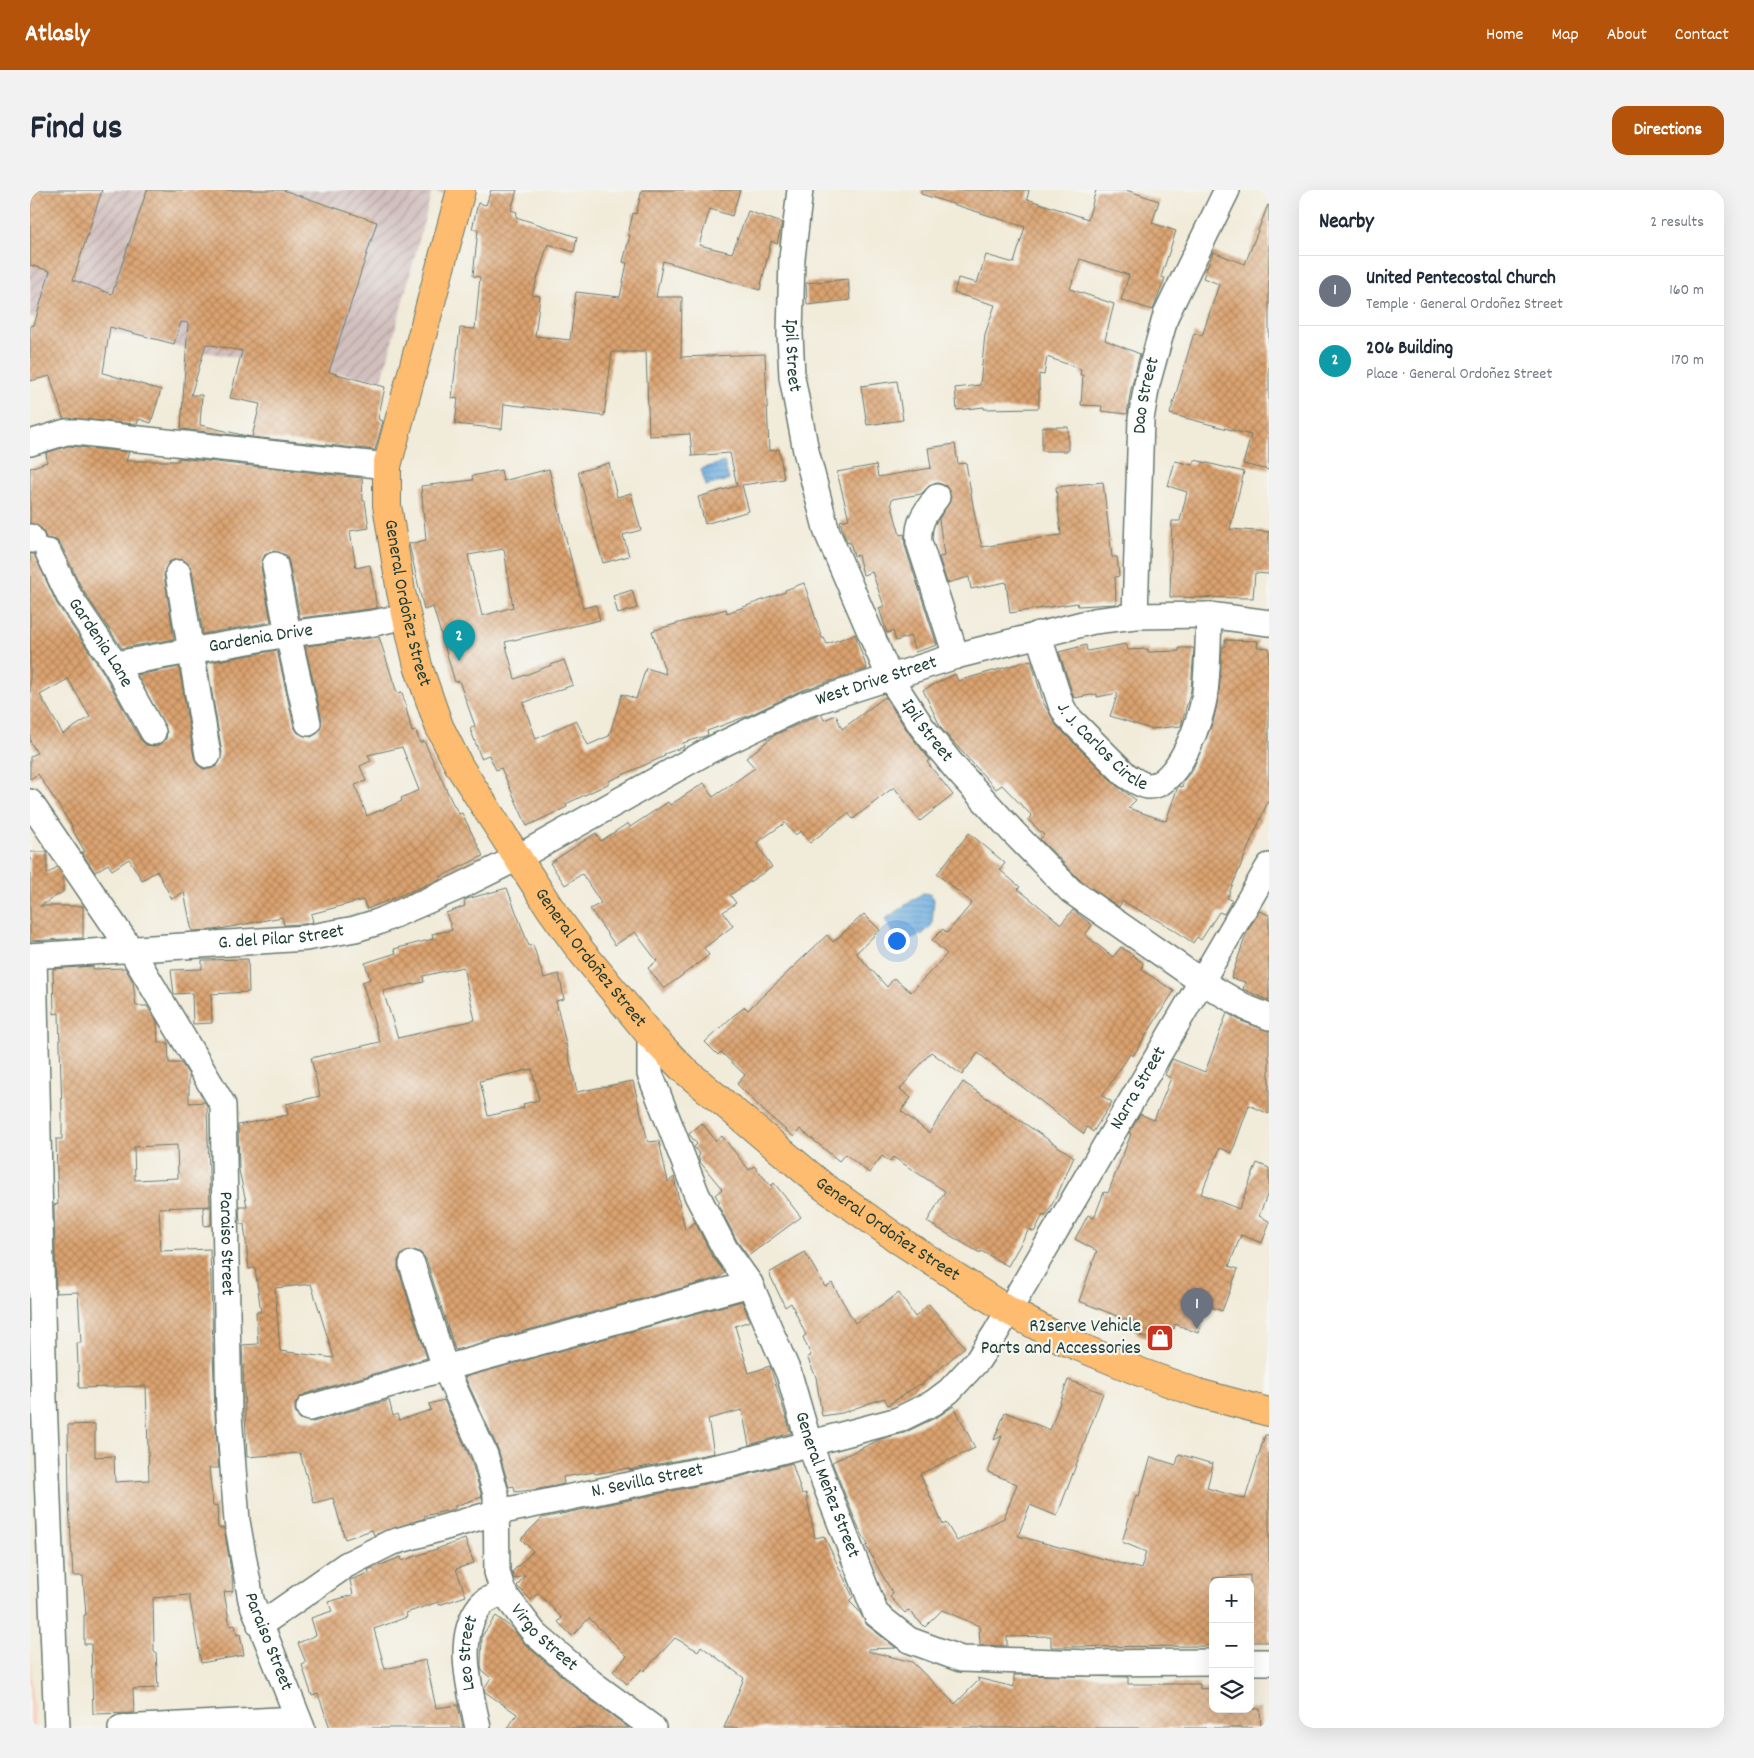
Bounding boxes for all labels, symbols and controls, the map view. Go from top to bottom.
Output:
text: Atlasly [25,18,89,52]
text: Home [1486,23,1523,48]
text: Map [1551,23,1579,48]
text: About [1607,23,1647,48]
text: Contact [1675,23,1729,48]
text: Find us [30,105,122,155]
button: Directions [1612,106,1724,155]
text: Nearby [1319,208,1374,238]
text: 2 results [1650,211,1704,234]
text: United Pentecostal Church [1366,266,1556,293]
text: 1 [1333,279,1337,302]
text: 160 m [1669,279,1704,302]
text: Temple · General Ordoñez Street [1366,293,1563,316]
street label: Ipil Street [776,319,808,394]
text: 206 Building [1366,336,1453,363]
text: 2 [1332,349,1339,372]
text: 170 m [1671,349,1704,372]
street label: Dao Street [1127,354,1167,434]
text: Place · General Ordoñez Street [1366,363,1552,386]
street label: General Ordoñez Street [376,518,438,691]
street label: Gardenia Lane [61,593,139,693]
street label: Gardenia Drive [207,617,314,661]
pin: 2 [443,620,475,661]
street label: West Drive Street [812,649,940,714]
street label: Ipil Street [894,694,959,769]
street label: J. J. Carlos Circle [1049,698,1151,799]
street label: General Ordoñez Street [527,883,653,1034]
street label: G. del Pilar Street [217,918,346,957]
your location [884,928,910,954]
street label: Narra Street [1104,1042,1174,1135]
street label: General Ordoñez Street [809,1171,965,1289]
street label: Paraiso Street [211,1191,240,1296]
pin: 1 [1181,1288,1213,1329]
place label: R2serve Vehicle Parts and Accessories [981,1314,1141,1363]
shop icon: R2serve Vehicle Parts and Accessories [1145,1323,1175,1353]
street label: General Meñez Street [787,1409,866,1562]
street label: N. Sevilla Street [589,1457,706,1506]
map controls [1209,1578,1254,1713]
button: + [1209,1578,1254,1623]
street label: Paraiso Street [236,1591,299,1695]
street label: Virgo Street [503,1598,584,1678]
street label: Leo Street [452,1611,486,1693]
button: − [1209,1623,1254,1668]
button: layers [1209,1668,1254,1713]

